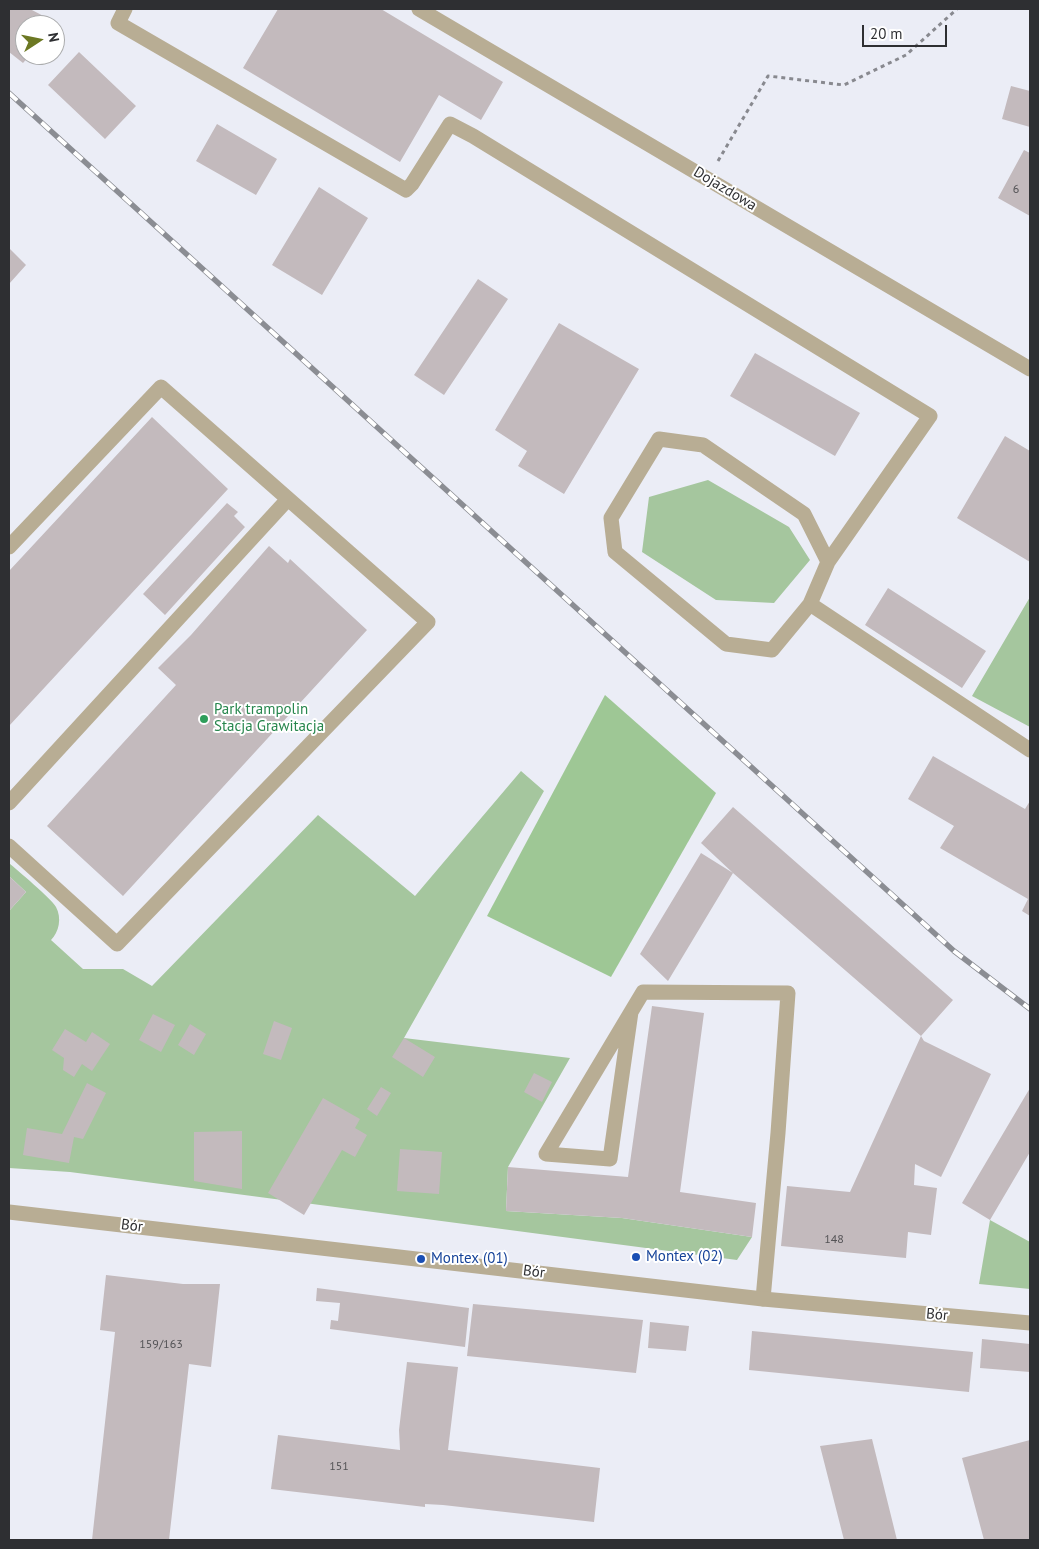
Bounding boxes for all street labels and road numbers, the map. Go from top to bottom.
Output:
street label: Dojazdowa [690,163,760,215]
street label: Bór [120,1216,144,1236]
street label: Bór [522,1262,546,1282]
street label: Bór [925,1305,949,1325]

